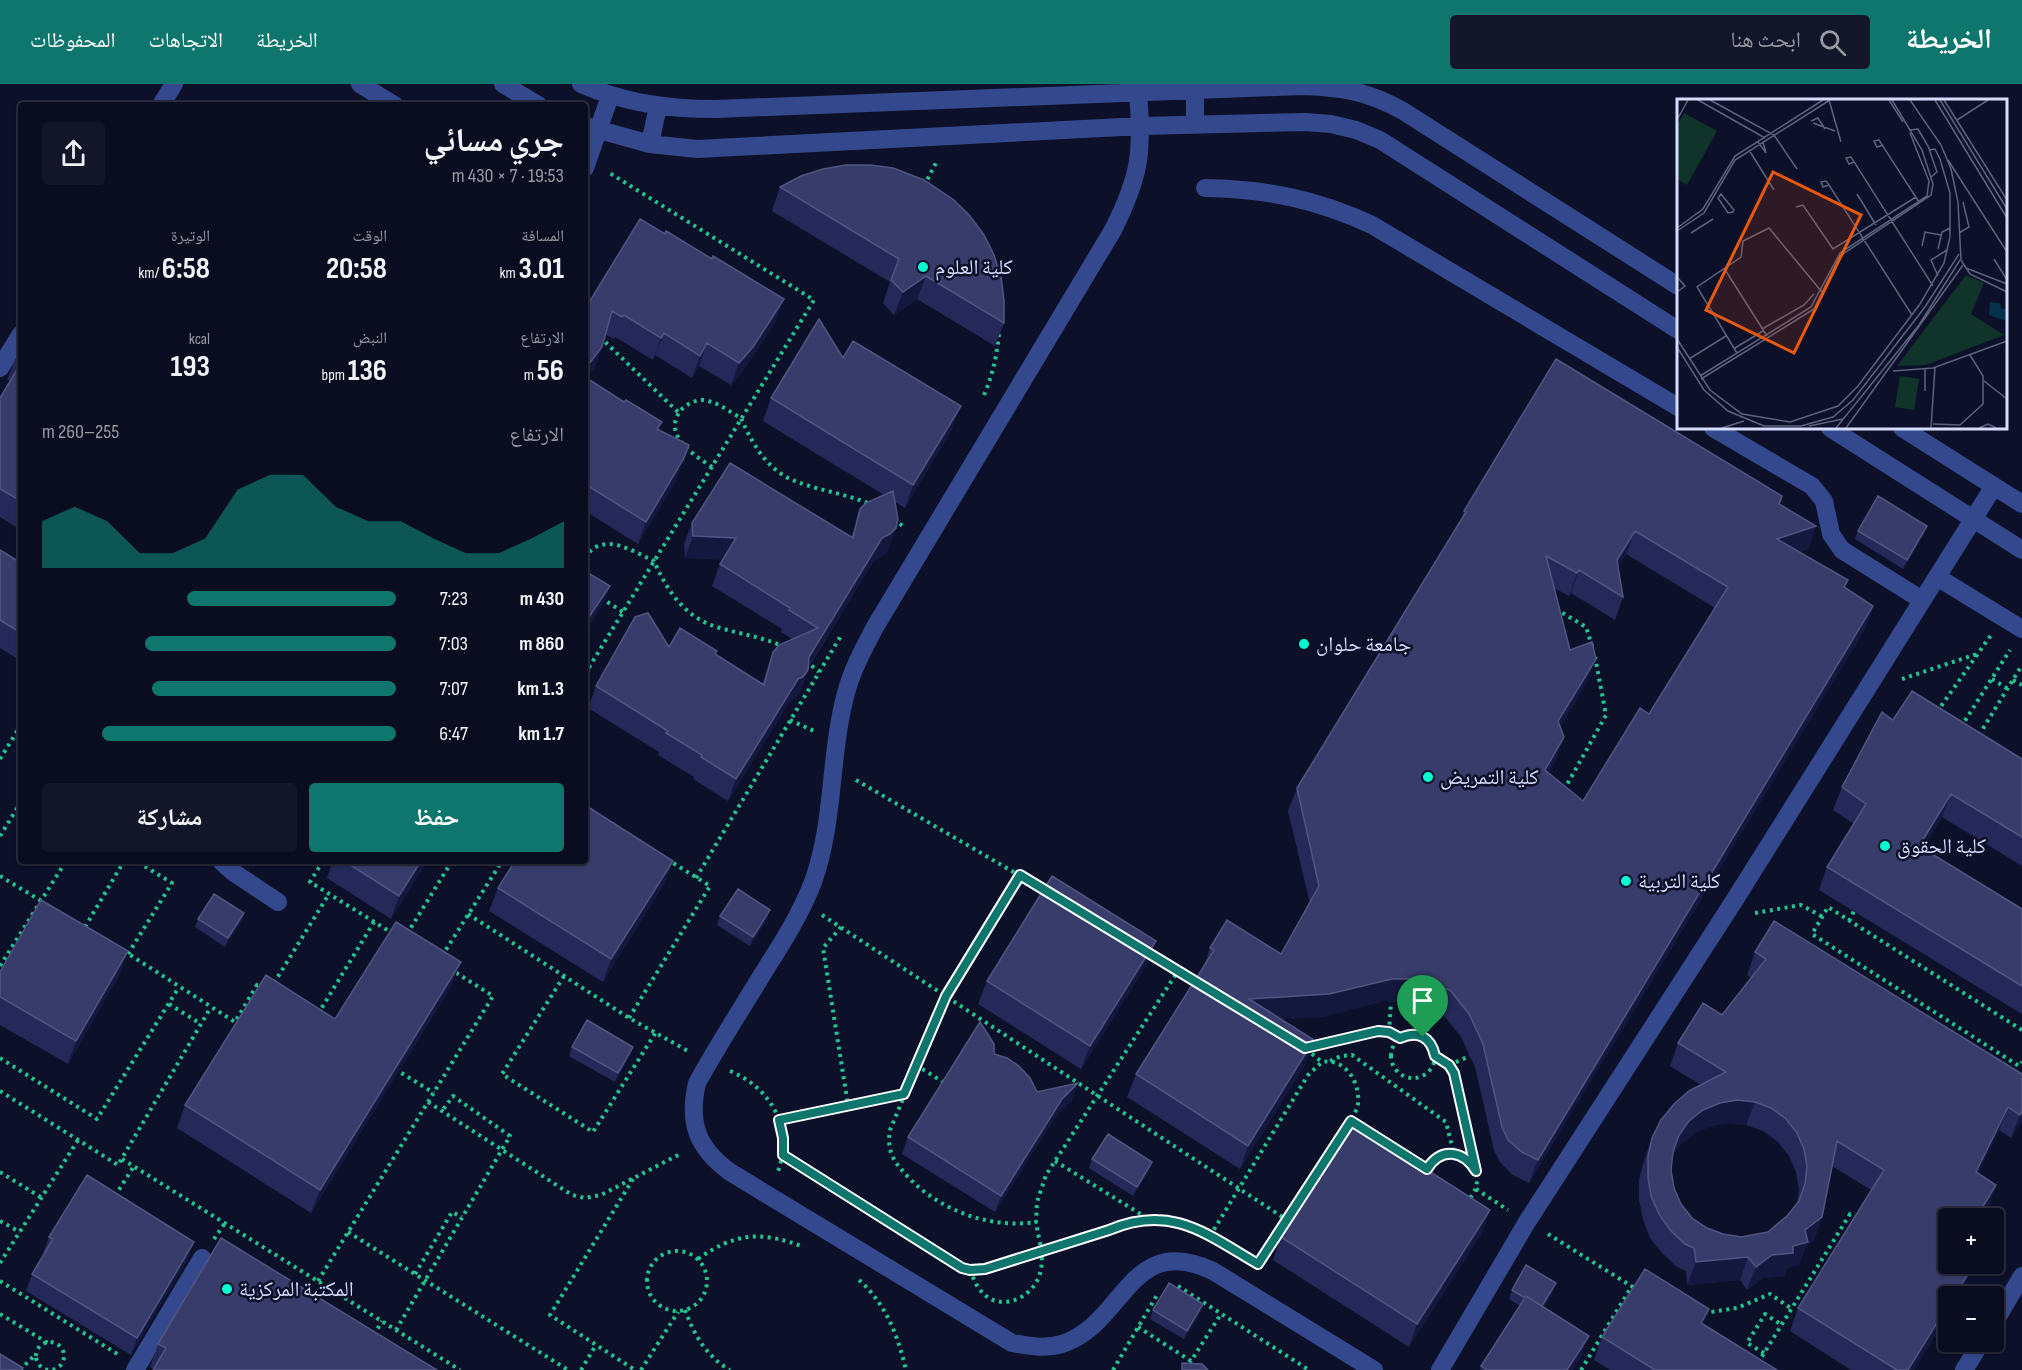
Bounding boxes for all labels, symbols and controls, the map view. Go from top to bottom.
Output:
search box [1450,15,1870,69]
text: الخريطة [1906,23,1992,56]
icon: search [1816,26,1849,59]
text: ابحث هنا [1731,27,1801,54]
text: المحفوظات [30,28,115,53]
text: الاتجاهات [148,28,223,53]
text: الخريطة [256,28,318,53]
inset map [1677,99,2007,429]
text: جري مسائي [423,121,564,161]
button: share [42,122,105,185]
text: 19:53 · 7 × 430 m [452,164,564,188]
text: الوتيرة [171,227,210,246]
text: الوقت [353,227,387,246]
text: المسافة [522,227,564,246]
text: 6:58 [162,251,210,287]
text: 20:58 [326,251,387,287]
text: 3.01 [518,251,564,287]
place label: كلية العلوم [935,255,1013,281]
marker: كلية العلوم [916,260,930,274]
text: /km [138,264,162,283]
text: km [499,264,518,283]
text: النبض [353,329,387,348]
text: الارتفاع [520,329,564,348]
text: kcal [189,330,210,349]
text: 193 [171,349,210,385]
text: 136 [348,353,387,389]
text: 56 [537,353,564,389]
text: bpm [322,366,348,385]
text: m [524,366,537,385]
text: 255–260 m [42,420,119,444]
text: الارتفاع [509,423,564,447]
text: 7:23 [440,587,468,611]
text: 430 m [520,587,564,611]
text: 7:03 [439,632,468,656]
text: 860 m [519,632,564,656]
place label: جامعة حلوان [1316,632,1411,657]
marker: جامعة حلوان [1297,637,1311,651]
text: 7:07 [440,677,468,701]
text: 1.3 km [517,677,564,701]
text: 6:47 [439,722,468,746]
text: 1.7 km [518,722,564,746]
place label: كلية التمريض [1440,765,1539,790]
marker: كلية التمريض [1421,770,1435,784]
button: مشاركة [42,783,297,852]
button: حفظ [309,783,564,852]
place label: كلية الحقوق [1897,834,1987,859]
marker: كلية الحقوق [1878,839,1892,853]
place label: كلية التربية [1638,869,1721,894]
marker: كلية التربية [1619,874,1633,888]
pin [1397,975,1448,1037]
icon: arrive [1406,984,1439,1017]
map controls [1938,1208,2004,1352]
button: + [1938,1208,2004,1274]
place label: المكتبة المركزية [239,1277,354,1302]
marker: المكتبة المركزية [220,1282,234,1296]
button: − [1938,1286,2004,1352]

